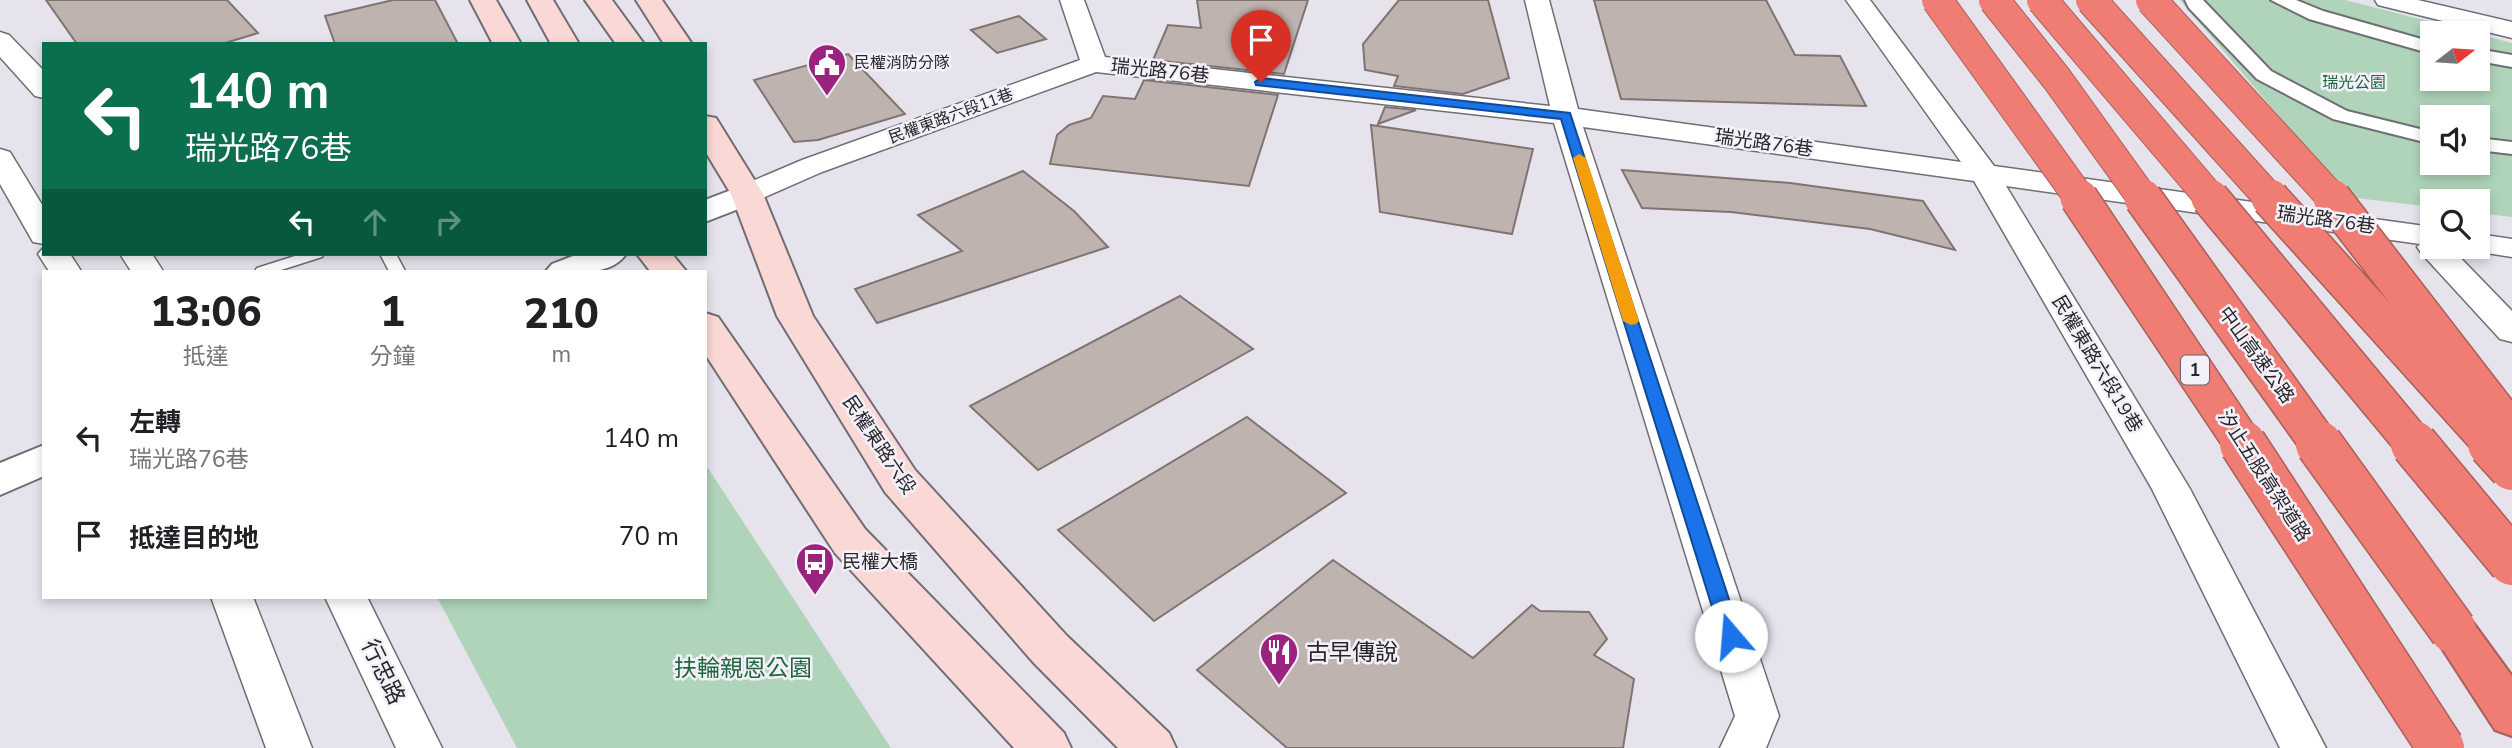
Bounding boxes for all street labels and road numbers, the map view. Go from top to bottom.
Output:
street label: 瑞光路76巷 [1110,53,1210,89]
street label: 民權東路六段11巷 [886,83,1016,149]
street label: 瑞光路76巷 [1713,123,1815,163]
street label: 瑞光路76巷 [2275,200,2377,240]
street label: 民權東路六段19巷 [2046,291,2148,437]
street label: 中山高速公路 [2212,301,2300,409]
road number: 1 [2181,356,2209,384]
street label: 民權東路六段 [836,390,922,500]
street label: 汐止五股高架道路 [2212,405,2316,547]
street label: 行忠路 [354,634,412,710]

